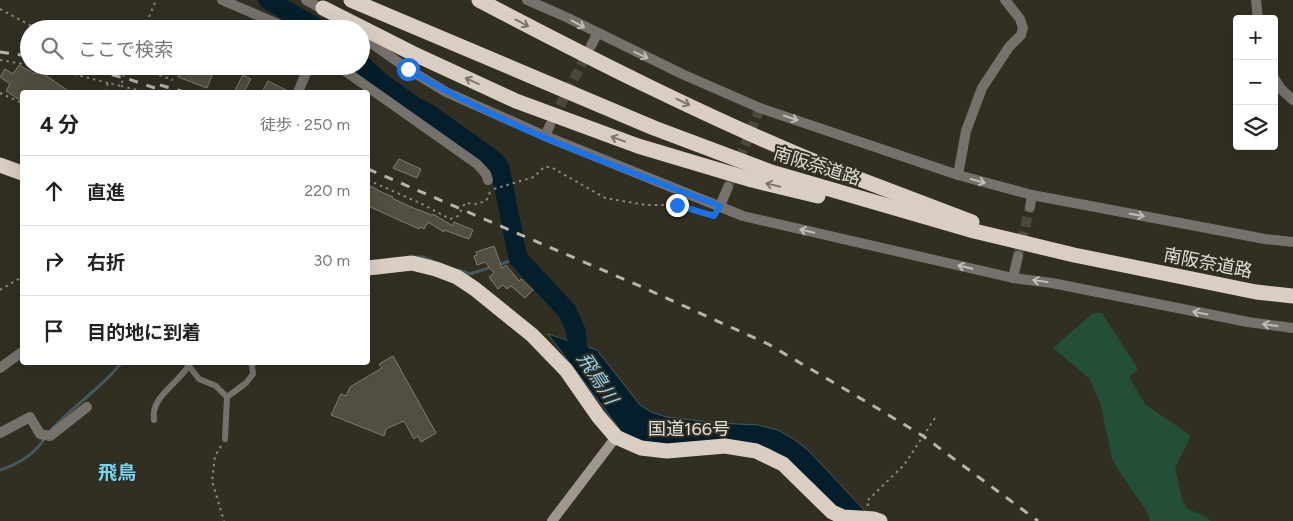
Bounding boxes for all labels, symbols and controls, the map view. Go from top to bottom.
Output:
map controls [1233,15,1278,150]
button: + [1233,15,1278,60]
one-way arrow [514,19,529,28]
one-way arrow [571,19,585,29]
search box [20,20,370,75]
icon: search [38,34,66,62]
text: ここで検索 [78,38,173,61]
one-way arrow [633,50,648,60]
route start [397,58,420,81]
button: − [1233,60,1278,105]
one-way arrow [465,75,480,85]
one-way arrow [676,97,691,107]
button: layers [1233,105,1278,150]
text: 4 分 [40,112,79,137]
one-way arrow [782,114,798,123]
text: 徒歩 · 250 m [260,115,350,134]
one-way arrow [611,134,626,143]
street label: 南阪奈道路 [771,142,863,190]
icon: ahead [40,177,68,205]
one-way arrow [969,177,985,186]
one-way arrow [766,180,782,189]
text: 直進 [87,181,125,204]
text: 220 m [304,181,350,200]
route end [666,194,689,217]
one-way arrow [1128,211,1144,221]
one-way arrow [800,226,816,235]
street label: 南阪奈道路 [1162,244,1254,282]
icon: right [40,247,68,275]
text: 右折 [87,251,125,274]
text: 30 m [313,251,350,270]
one-way arrow [958,262,974,271]
one-way arrow [1033,276,1049,286]
one-way arrow [1192,308,1208,317]
icon: arrive [40,317,68,345]
one-way arrow [1263,320,1279,330]
text: 目的地に到着 [87,321,201,344]
water label: 飛鳥川 [572,348,624,410]
street label: 国道166号 [648,418,730,440]
district label: 飛鳥 [98,461,136,484]

